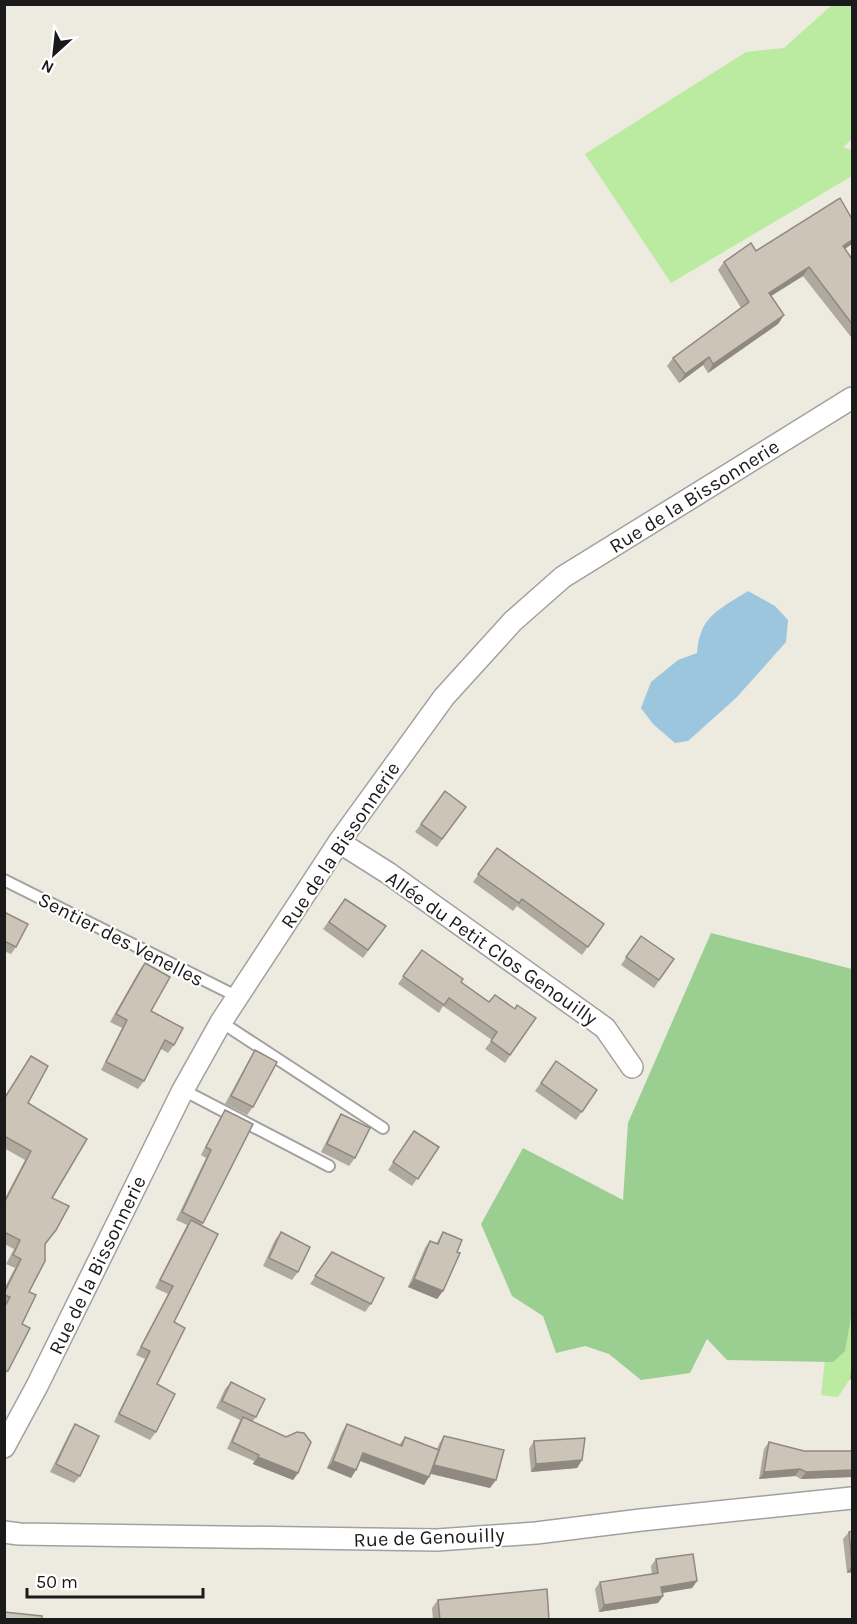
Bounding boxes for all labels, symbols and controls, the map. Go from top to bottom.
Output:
north arrow [24,24,84,84]
text: N [38,56,57,78]
street label: Rue de la Bissonnerie [605,435,783,558]
street label: Rue de la Bissonnerie [276,758,405,933]
street label: Allée du Petit Clos Genouilly [382,867,602,1030]
street label: Sentier des Venelles [34,888,207,991]
street label: Rue de la Bissonnerie [44,1172,151,1358]
street label: Rue de Genouilly [353,1523,505,1552]
scale bar [27,1561,202,1599]
text: 50 m [36,1571,78,1593]

